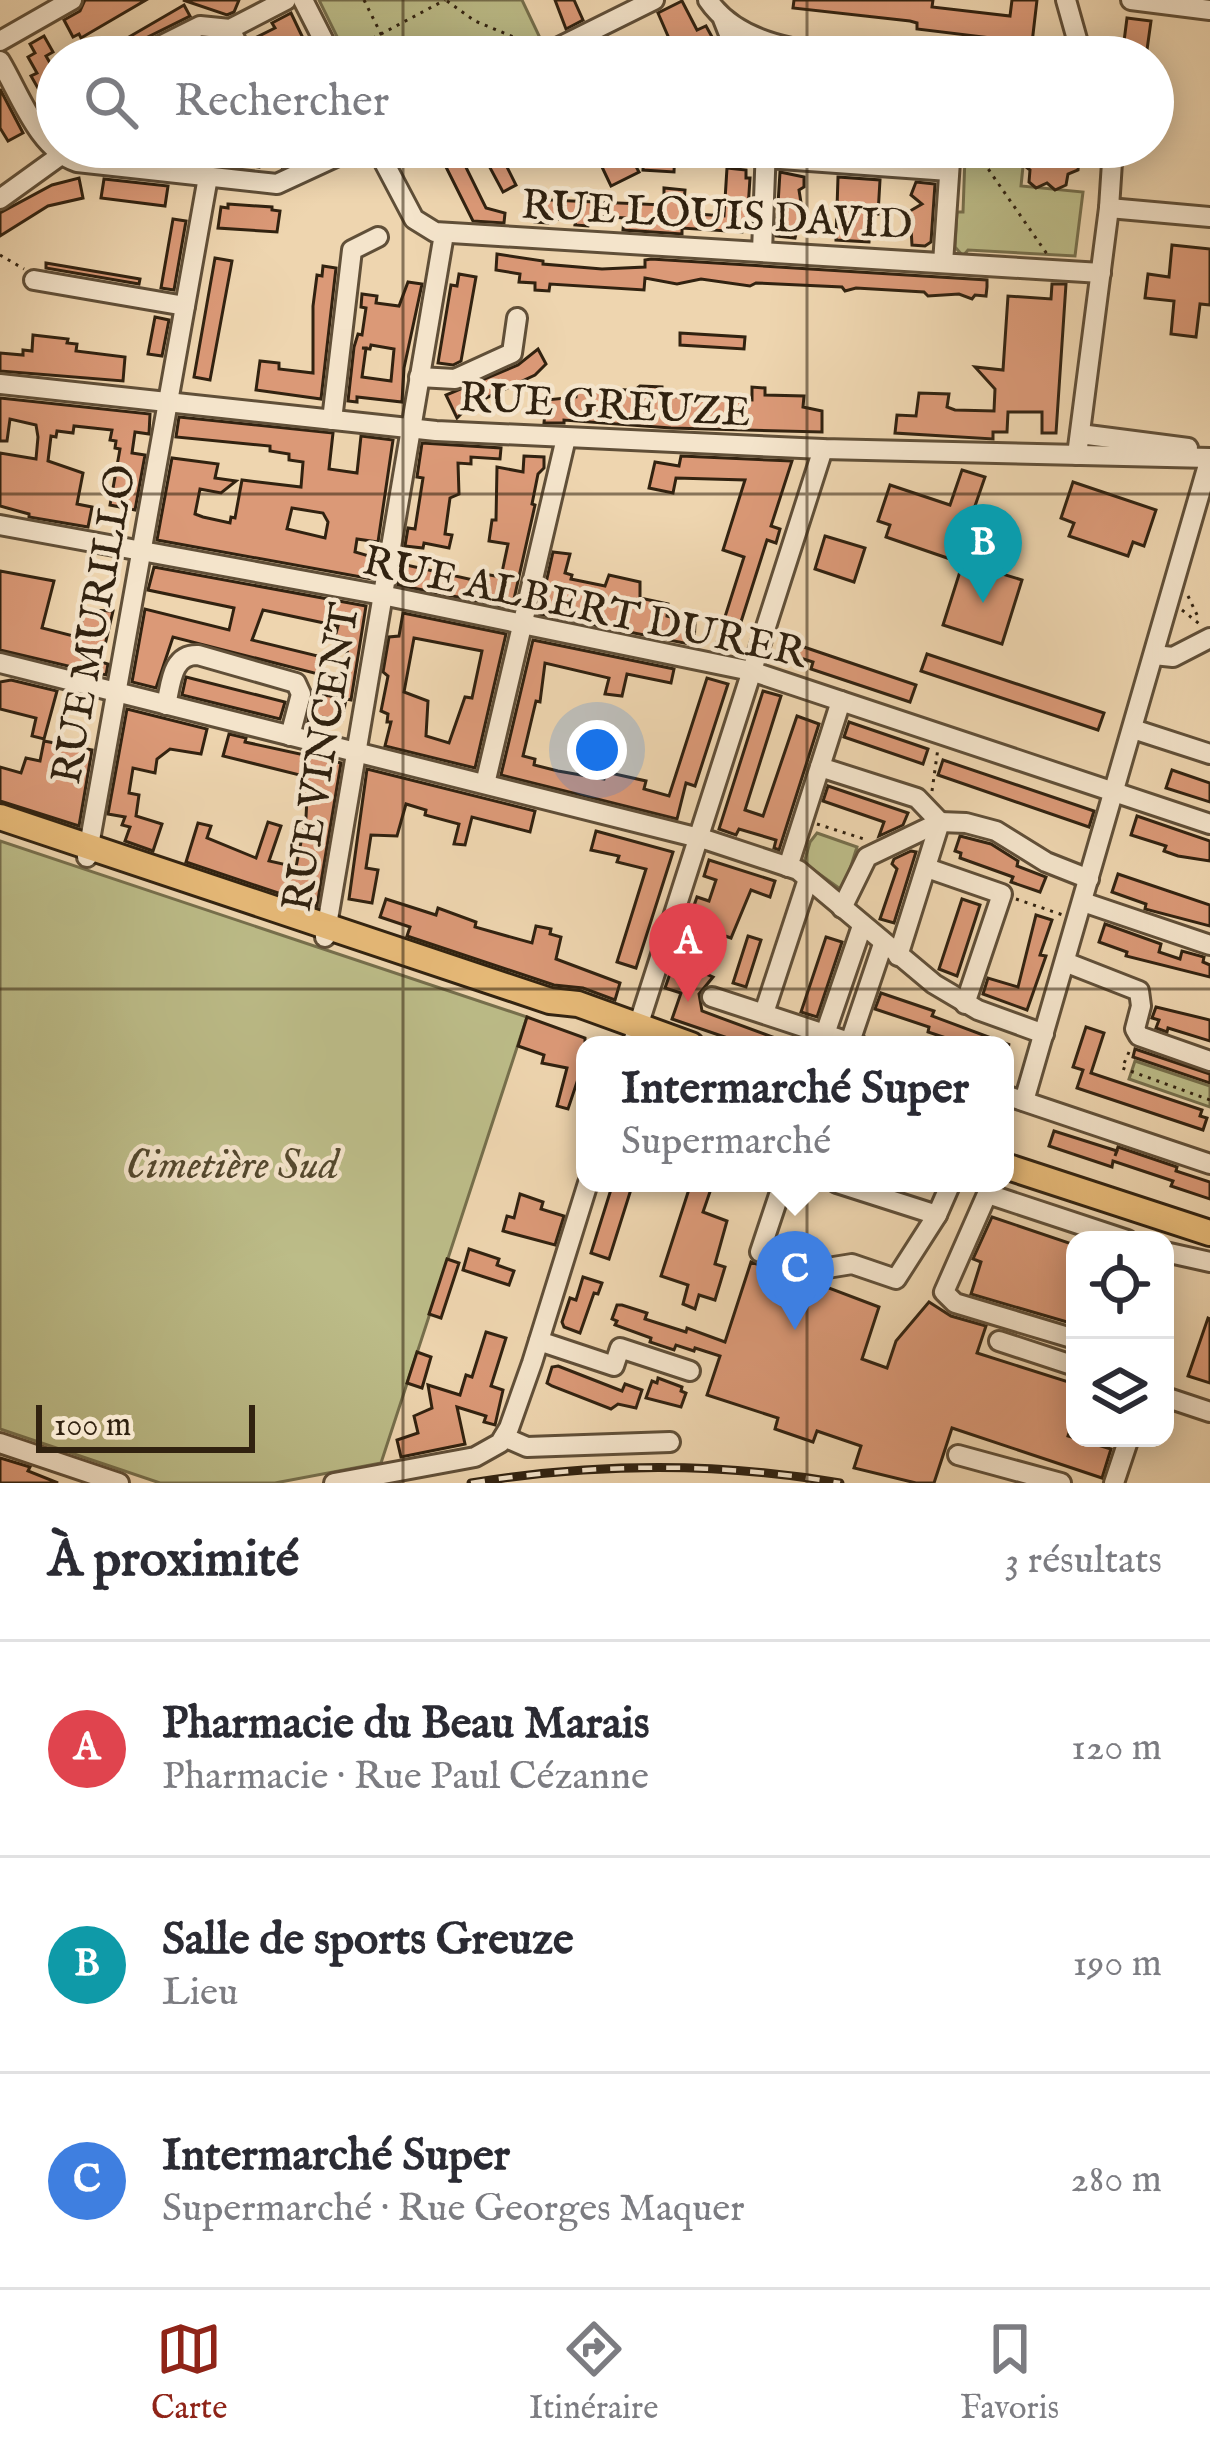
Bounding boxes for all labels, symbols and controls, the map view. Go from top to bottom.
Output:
search box [36,36,1174,168]
icon: search [78,69,144,135]
text: Rechercher [174,74,389,131]
street label: RUE LOUIS DAVID [520,180,914,253]
street label: RUE GREUZE [458,372,752,441]
street label: RUE MURILLO [41,461,150,788]
pin: B [944,504,1022,603]
street label: RUE ALBERT DURER [358,536,812,682]
street label: RUE VINCENT [272,599,373,916]
your location [567,720,627,780]
pin: A [649,903,727,1002]
popup [576,1036,1014,1192]
text: Intermarché Super [621,1061,969,1118]
text: Supermarché [621,1118,831,1167]
park label: Cimetière Sud [126,1140,342,1193]
pin: C [756,1231,834,1330]
map controls [1066,1231,1174,1447]
button: locate [1066,1231,1174,1339]
button: layers [1066,1339,1174,1447]
scale bar [36,1399,255,1452]
text: 100 m [54,1405,131,1447]
text: À proximité [48,1529,299,1594]
text: 3 résultats [1005,1537,1162,1586]
text: Pharmacie du Beau Marais [162,1696,650,1753]
text: A [74,1724,100,1773]
text: 120 m [1071,1724,1162,1773]
text: Pharmacie · Rue Paul Cézanne [162,1753,649,1802]
text: Salle de sports Greuze [162,1912,574,1969]
text: B [74,1940,100,1989]
text: 190 m [1073,1940,1162,1989]
text: Lieu [162,1969,238,2018]
text: Intermarché Super [162,2128,510,2185]
text: C [73,2156,101,2205]
text: 280 m [1071,2156,1162,2205]
text: Supermarché · Rue Georges Maquer [162,2185,745,2234]
tab: Carte [151,2316,227,2430]
tab: Itinéraire [529,2316,658,2430]
tab: Favoris [960,2316,1059,2430]

